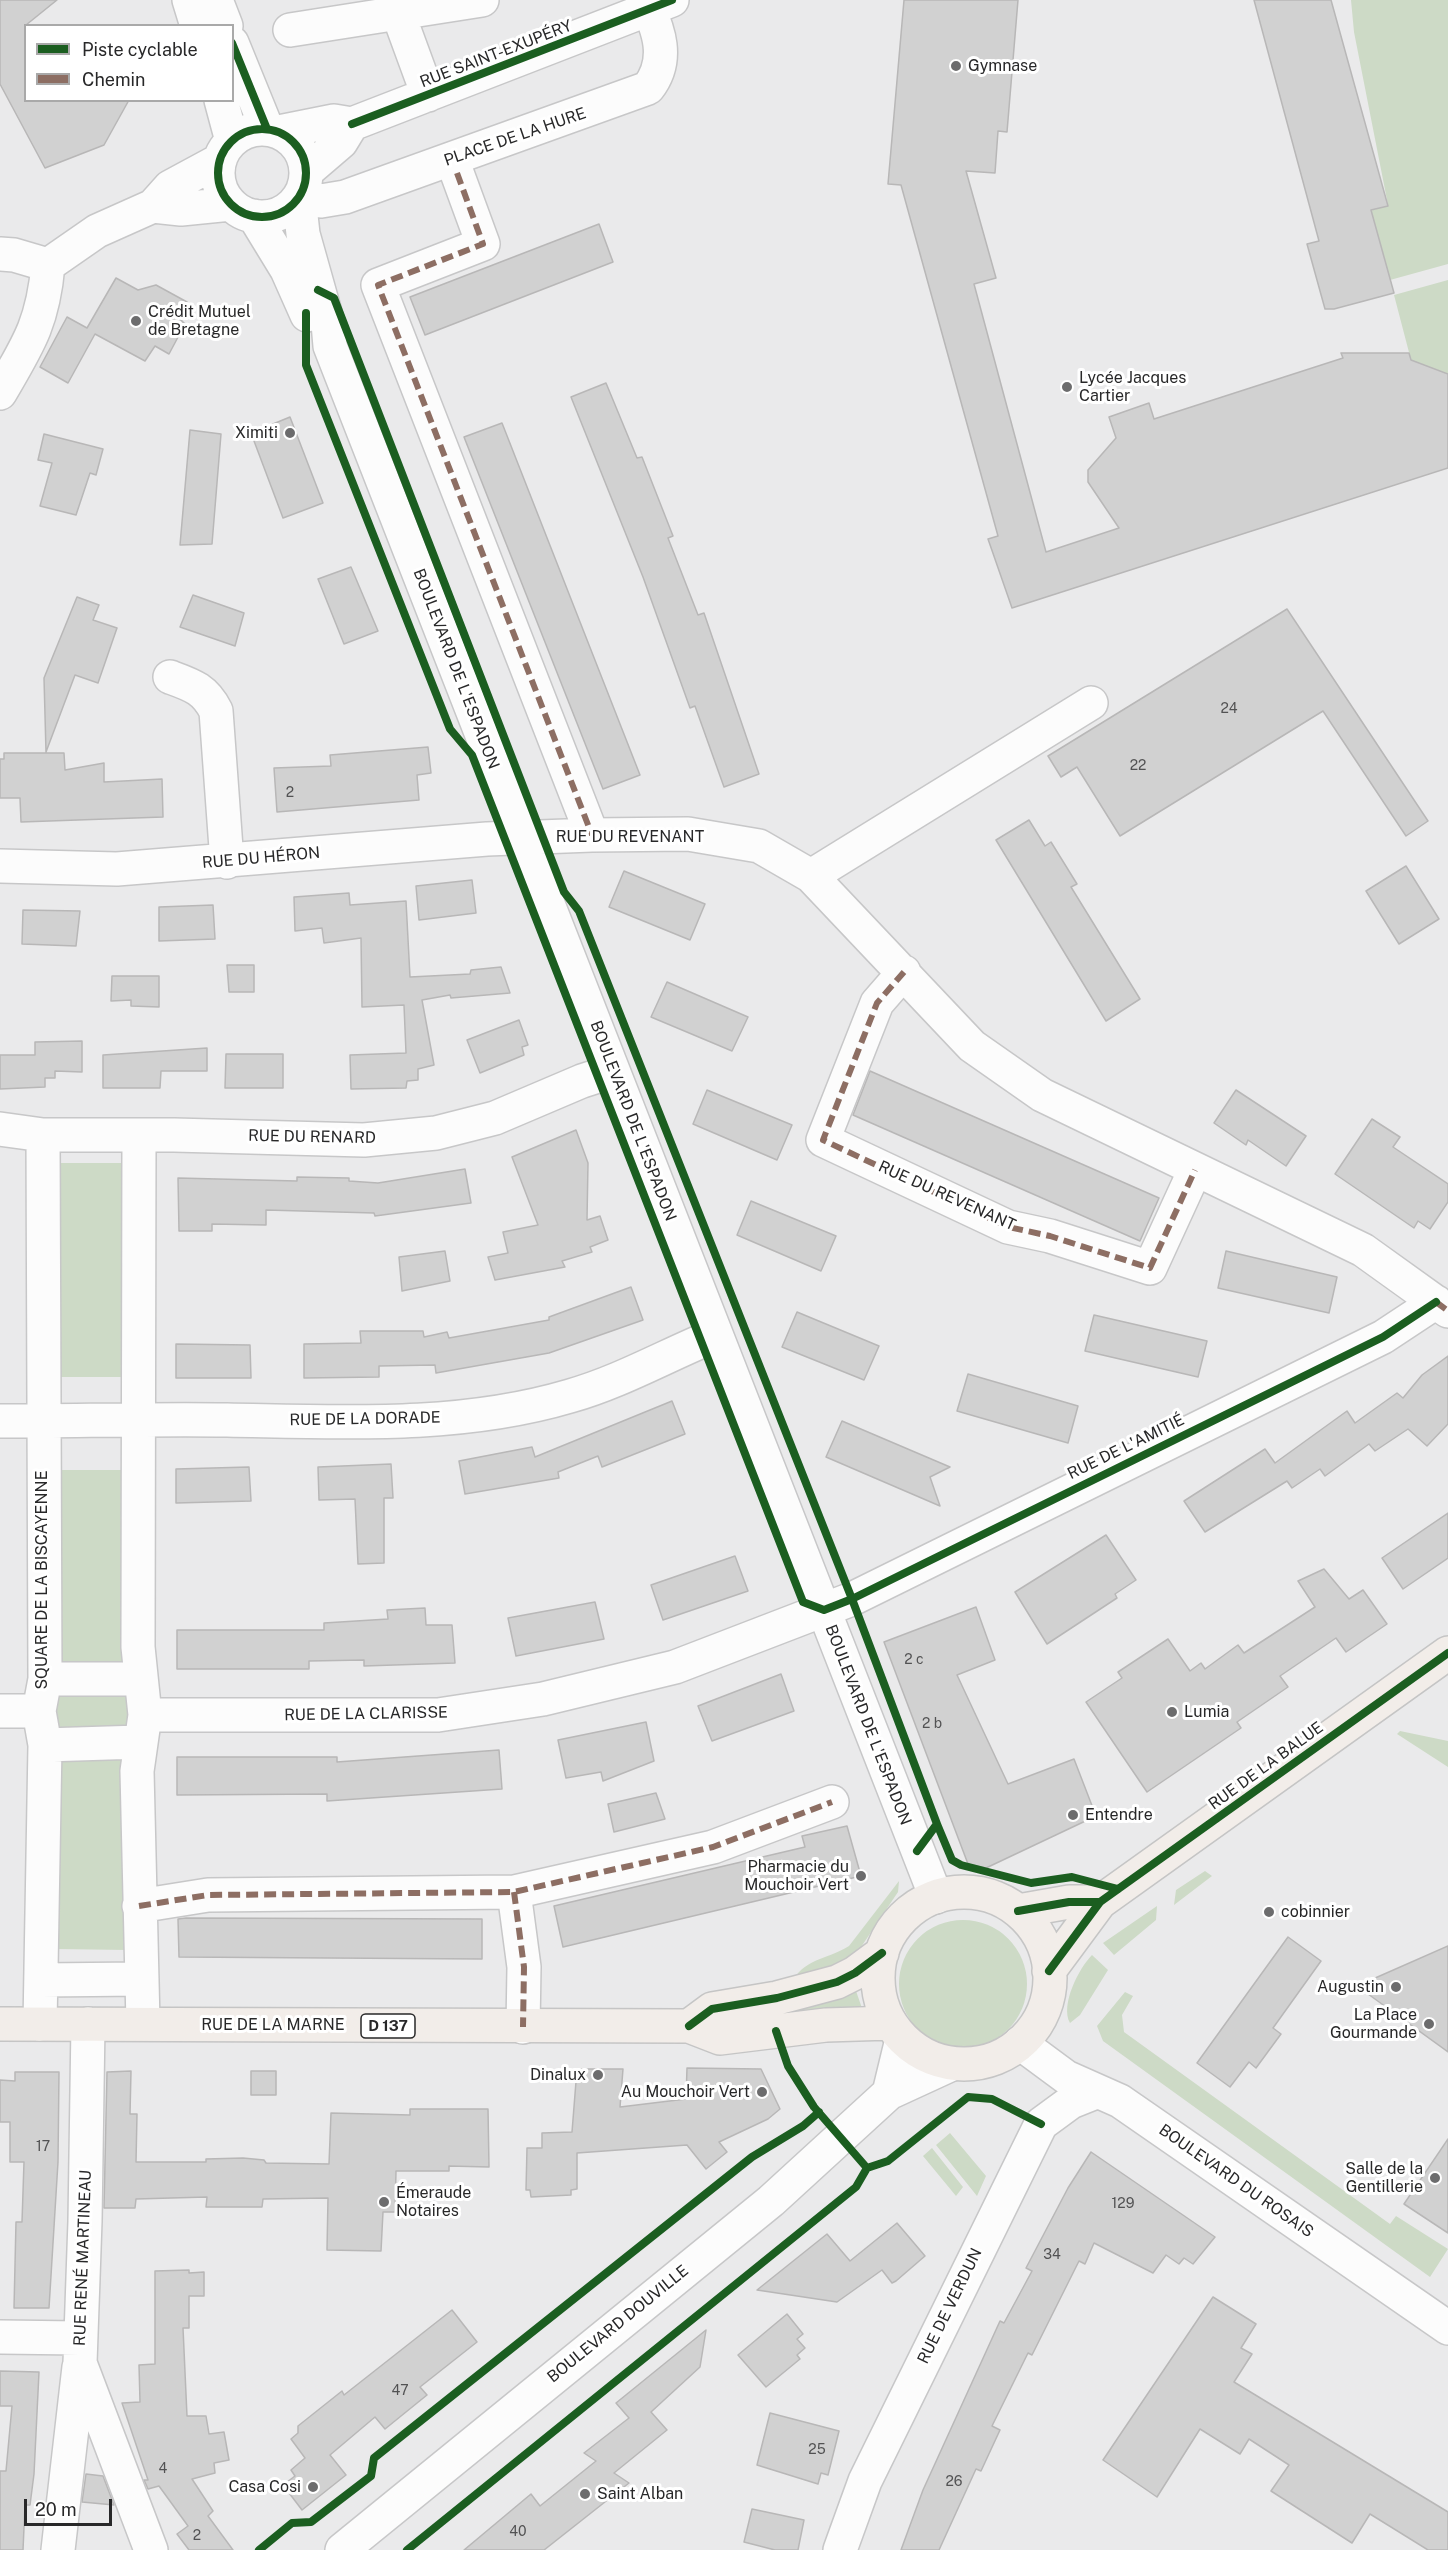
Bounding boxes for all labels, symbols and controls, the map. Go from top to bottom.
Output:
street label: RUE SAINT-EXUPÉRY [417,16,575,92]
legend [24,24,234,102]
text: Piste cyclable [82,39,198,60]
place label: Gymnase [968,56,1037,76]
marker: Gymnase [949,59,963,73]
text: Chemin [82,69,146,90]
street label: PLACE DE LA HURE [441,104,589,170]
place label: Crédit Mutuel de Bretagne [148,302,251,340]
marker: Crédit Mutuel de Bretagne [129,314,143,328]
place label: Lycée Jacques Cartier [1079,368,1186,406]
marker: Lycée Jacques Cartier [1060,380,1074,394]
place label: Ximiti [235,423,278,443]
marker: Ximiti [283,426,297,440]
street label: BOULEVARD DE L'ESPADON [409,566,503,772]
house number: 24 [1220,701,1238,717]
house number: 22 [1130,758,1146,774]
house number: 2 [286,785,294,801]
street label: RUE DU REVENANT [556,827,704,847]
street label: RUE DU HÉRON [201,843,321,873]
street label: BOULEVARD DE L'ESPADON [586,1018,680,1224]
street label: RUE DU RENARD [248,1126,376,1148]
street label: RUE DU REVENANT [875,1157,1019,1235]
street label: RUE DE LA DORADE [289,1408,441,1430]
street label: RUE DE L'AMITIÉ [1064,1410,1188,1484]
street label: SQUARE DE LA BISCAYENNE [32,1470,52,1690]
street label: BOULEVARD DE L'ESPADON [821,1622,915,1828]
house number: 2 c [904,1652,924,1668]
place label: Lumia [1184,1702,1229,1722]
street label: RUE DE LA CLARISSE [284,1703,448,1725]
marker: Lumia [1165,1705,1179,1719]
house number: 2 b [922,1716,942,1732]
street label: RUE DE LA BALUE [1205,1718,1327,1814]
place label: Entendre [1085,1805,1153,1825]
marker: Entendre [1066,1808,1080,1822]
place label: Pharmacie du Mouchoir Vert [744,1857,849,1895]
marker: Pharmacie du Mouchoir Vert [854,1869,868,1883]
place label: cobinnier [1281,1902,1350,1922]
marker: cobinnier [1262,1905,1276,1919]
place label: Augustin [1317,1977,1384,1997]
marker: Augustin [1389,1980,1403,1994]
place label: La Place Gourmande [1330,2005,1417,2043]
road number: D 137 [361,2014,415,2038]
street label: RUE DE LA MARNE [201,2015,345,2035]
marker: La Place Gourmande [1422,2017,1436,2031]
place label: Dinalux [530,2065,586,2085]
marker: Dinalux [591,2068,605,2082]
place label: Au Mouchoir Vert [621,2082,750,2102]
marker: Au Mouchoir Vert [755,2085,769,2099]
street label: BOULEVARD DU ROSAIS [1155,2120,1317,2242]
house number: 17 [36,2139,50,2155]
place label: Salle de la Gentillerie [1345,2159,1423,2197]
street label: RUE RENÉ MARTINEAU [70,2170,96,2346]
marker: Salle de la Gentillerie [1428,2171,1442,2185]
place label: Émeraude Notaires [396,2183,471,2221]
marker: Émeraude Notaires [377,2195,391,2209]
house number: 129 [1112,2196,1134,2212]
street label: RUE DE VERDUN [914,2245,986,2367]
house number: 34 [1043,2247,1061,2263]
street label: BOULEVARD DOUVILLE [543,2261,693,2387]
house number: 47 [391,2383,409,2399]
house number: 25 [808,2442,826,2458]
house number: 4 [159,2461,167,2477]
house number: 26 [945,2474,963,2490]
place label: Casa Cosi [228,2477,301,2497]
marker: Casa Cosi [306,2480,320,2494]
place label: Saint Alban [597,2484,683,2504]
scale bar [27,2487,116,2525]
marker: Saint Alban [578,2487,592,2501]
text: 20 m [35,2499,77,2520]
house number: 40 [509,2524,527,2540]
house number: 2 [193,2528,201,2544]

